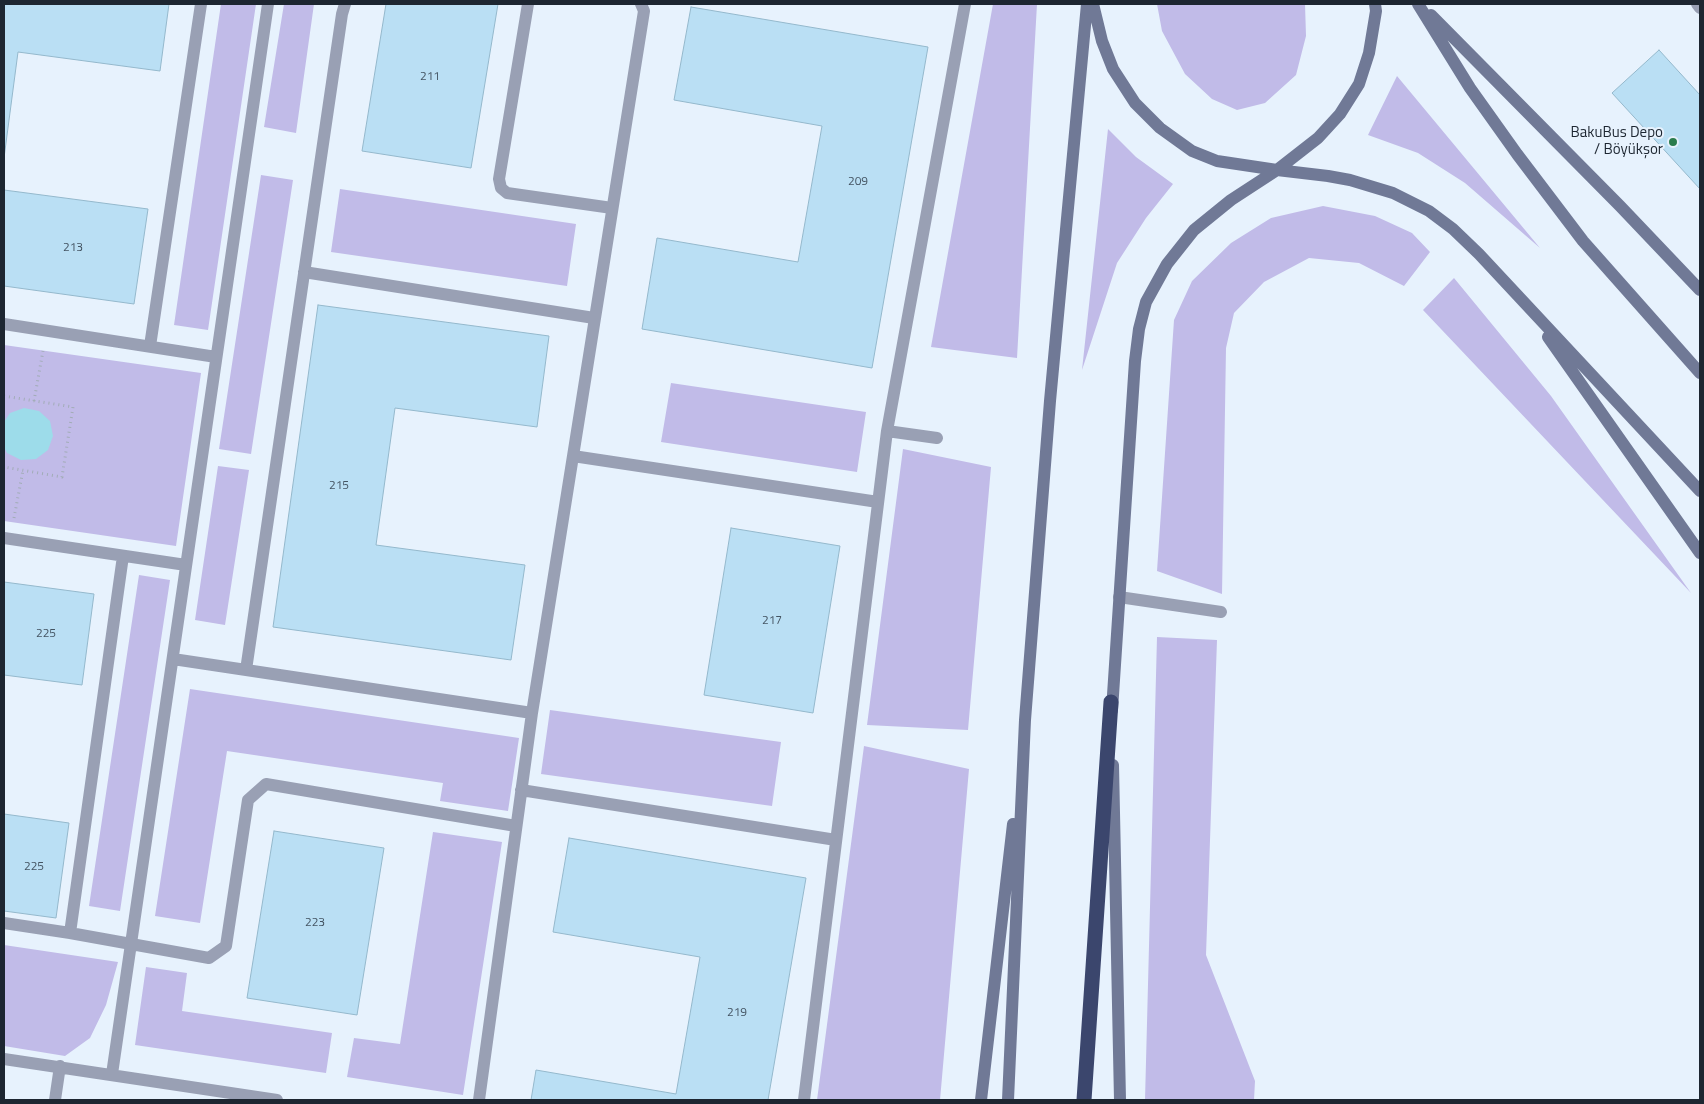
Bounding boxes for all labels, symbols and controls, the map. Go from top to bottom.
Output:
house number: 211 [420,70,440,84]
place label: BakuBus Depo / Böyükşor [1571,124,1663,159]
marker: BakuBus Depo / Böyükşor [1667,136,1679,148]
house number: 209 [848,175,868,189]
house number: 213 [63,241,83,255]
house number: 215 [329,479,349,493]
house number: 217 [762,614,782,628]
house number: 225 [36,627,56,641]
house number: 225 [24,860,44,874]
house number: 223 [305,916,325,930]
house number: 219 [727,1006,747,1020]

